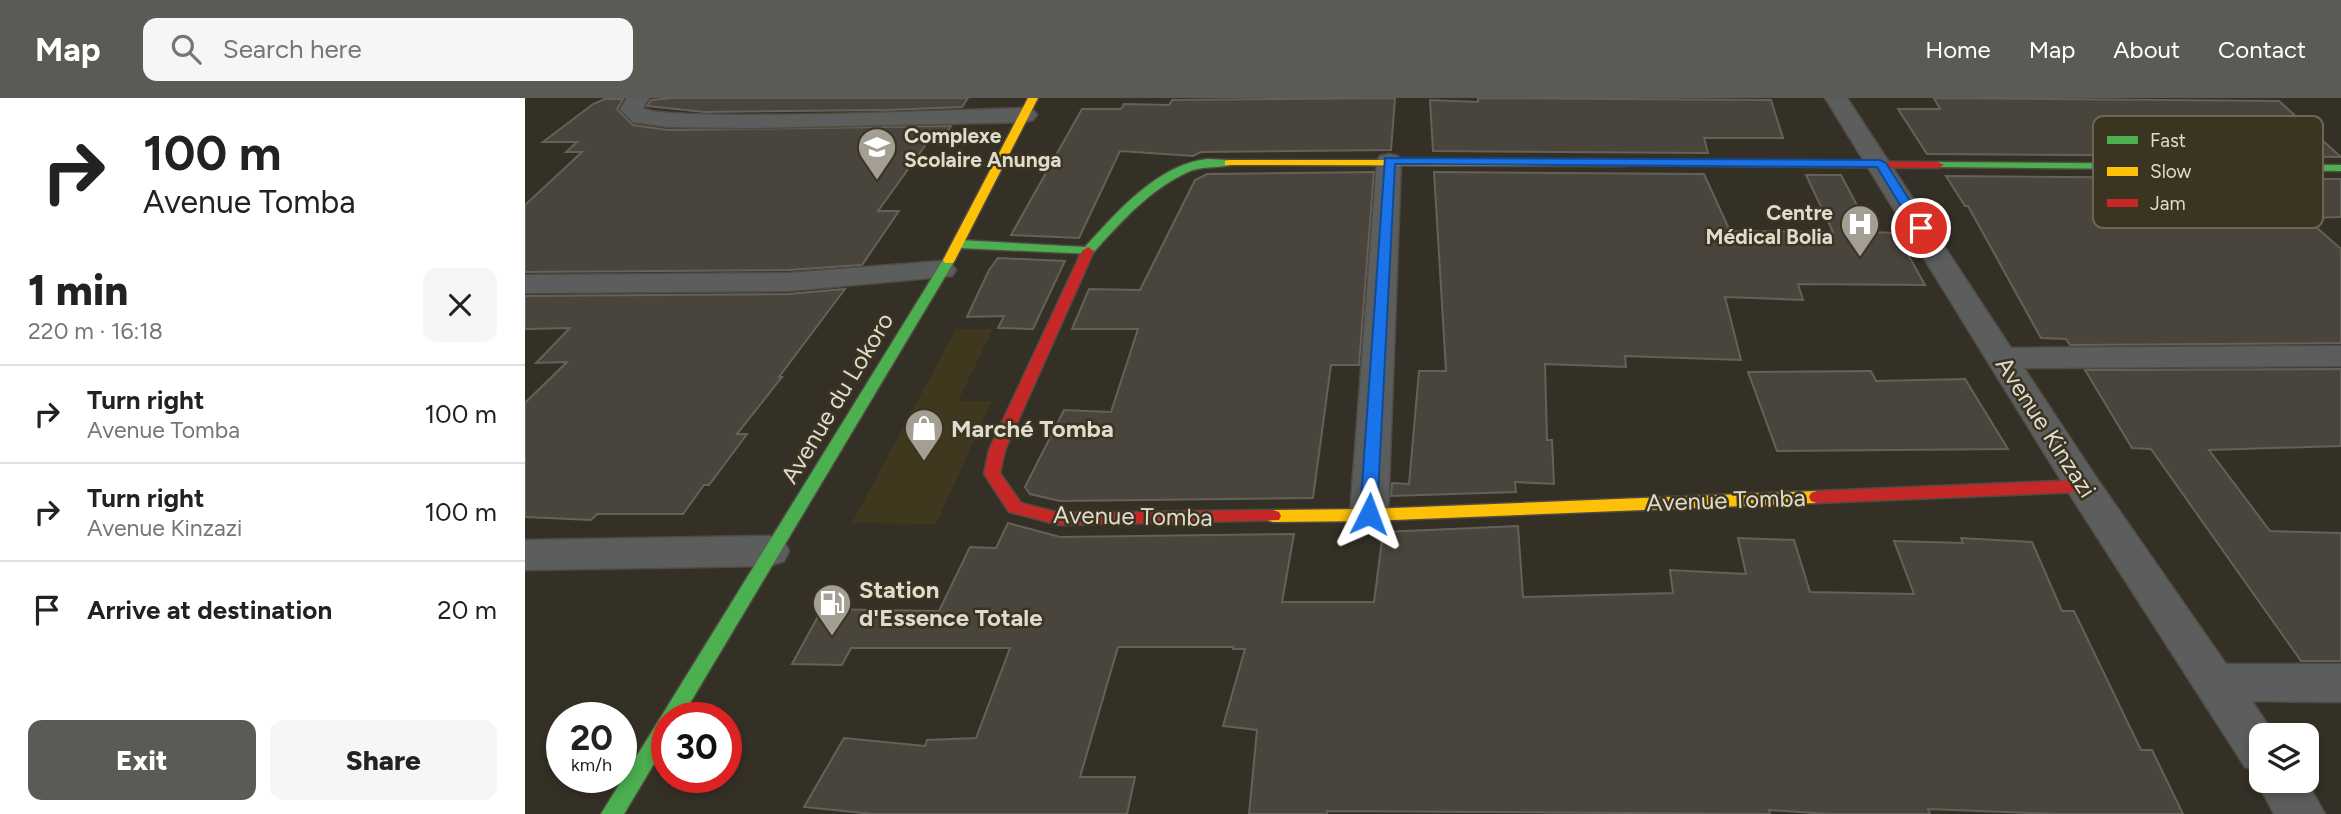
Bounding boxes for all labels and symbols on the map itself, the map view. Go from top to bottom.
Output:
legend [2093,116,2323,228]
place label: Complexe Scolaire Anunga [904,123,1061,172]
school or university icon: Complexe Scolaire Anunga [856,126,898,181]
text: Fast [2150,129,2186,152]
text: Slow [2150,160,2192,183]
text: Jam [2150,192,2186,215]
pin [1891,198,1951,258]
place label: Centre Médical Bolia [1706,200,1833,249]
hospital icon: Centre Médical Bolia [1839,203,1881,258]
street label: Avenue du Lokoro [775,307,899,489]
street label: Avenue Kinzazi [1990,351,2102,503]
shop icon: Marché Tomba [903,407,945,462]
place label: Marché Tomba [951,414,1114,443]
position arrow [1332,477,1406,551]
street label: Avenue Tomba [1646,483,1806,517]
street label: Avenue Tomba [1053,500,1213,532]
place label: Station d'Essence Totale [859,575,1042,632]
fuel station icon: Station d'Essence Totale [811,582,853,637]
speed limit sign: 30 [651,702,742,793]

